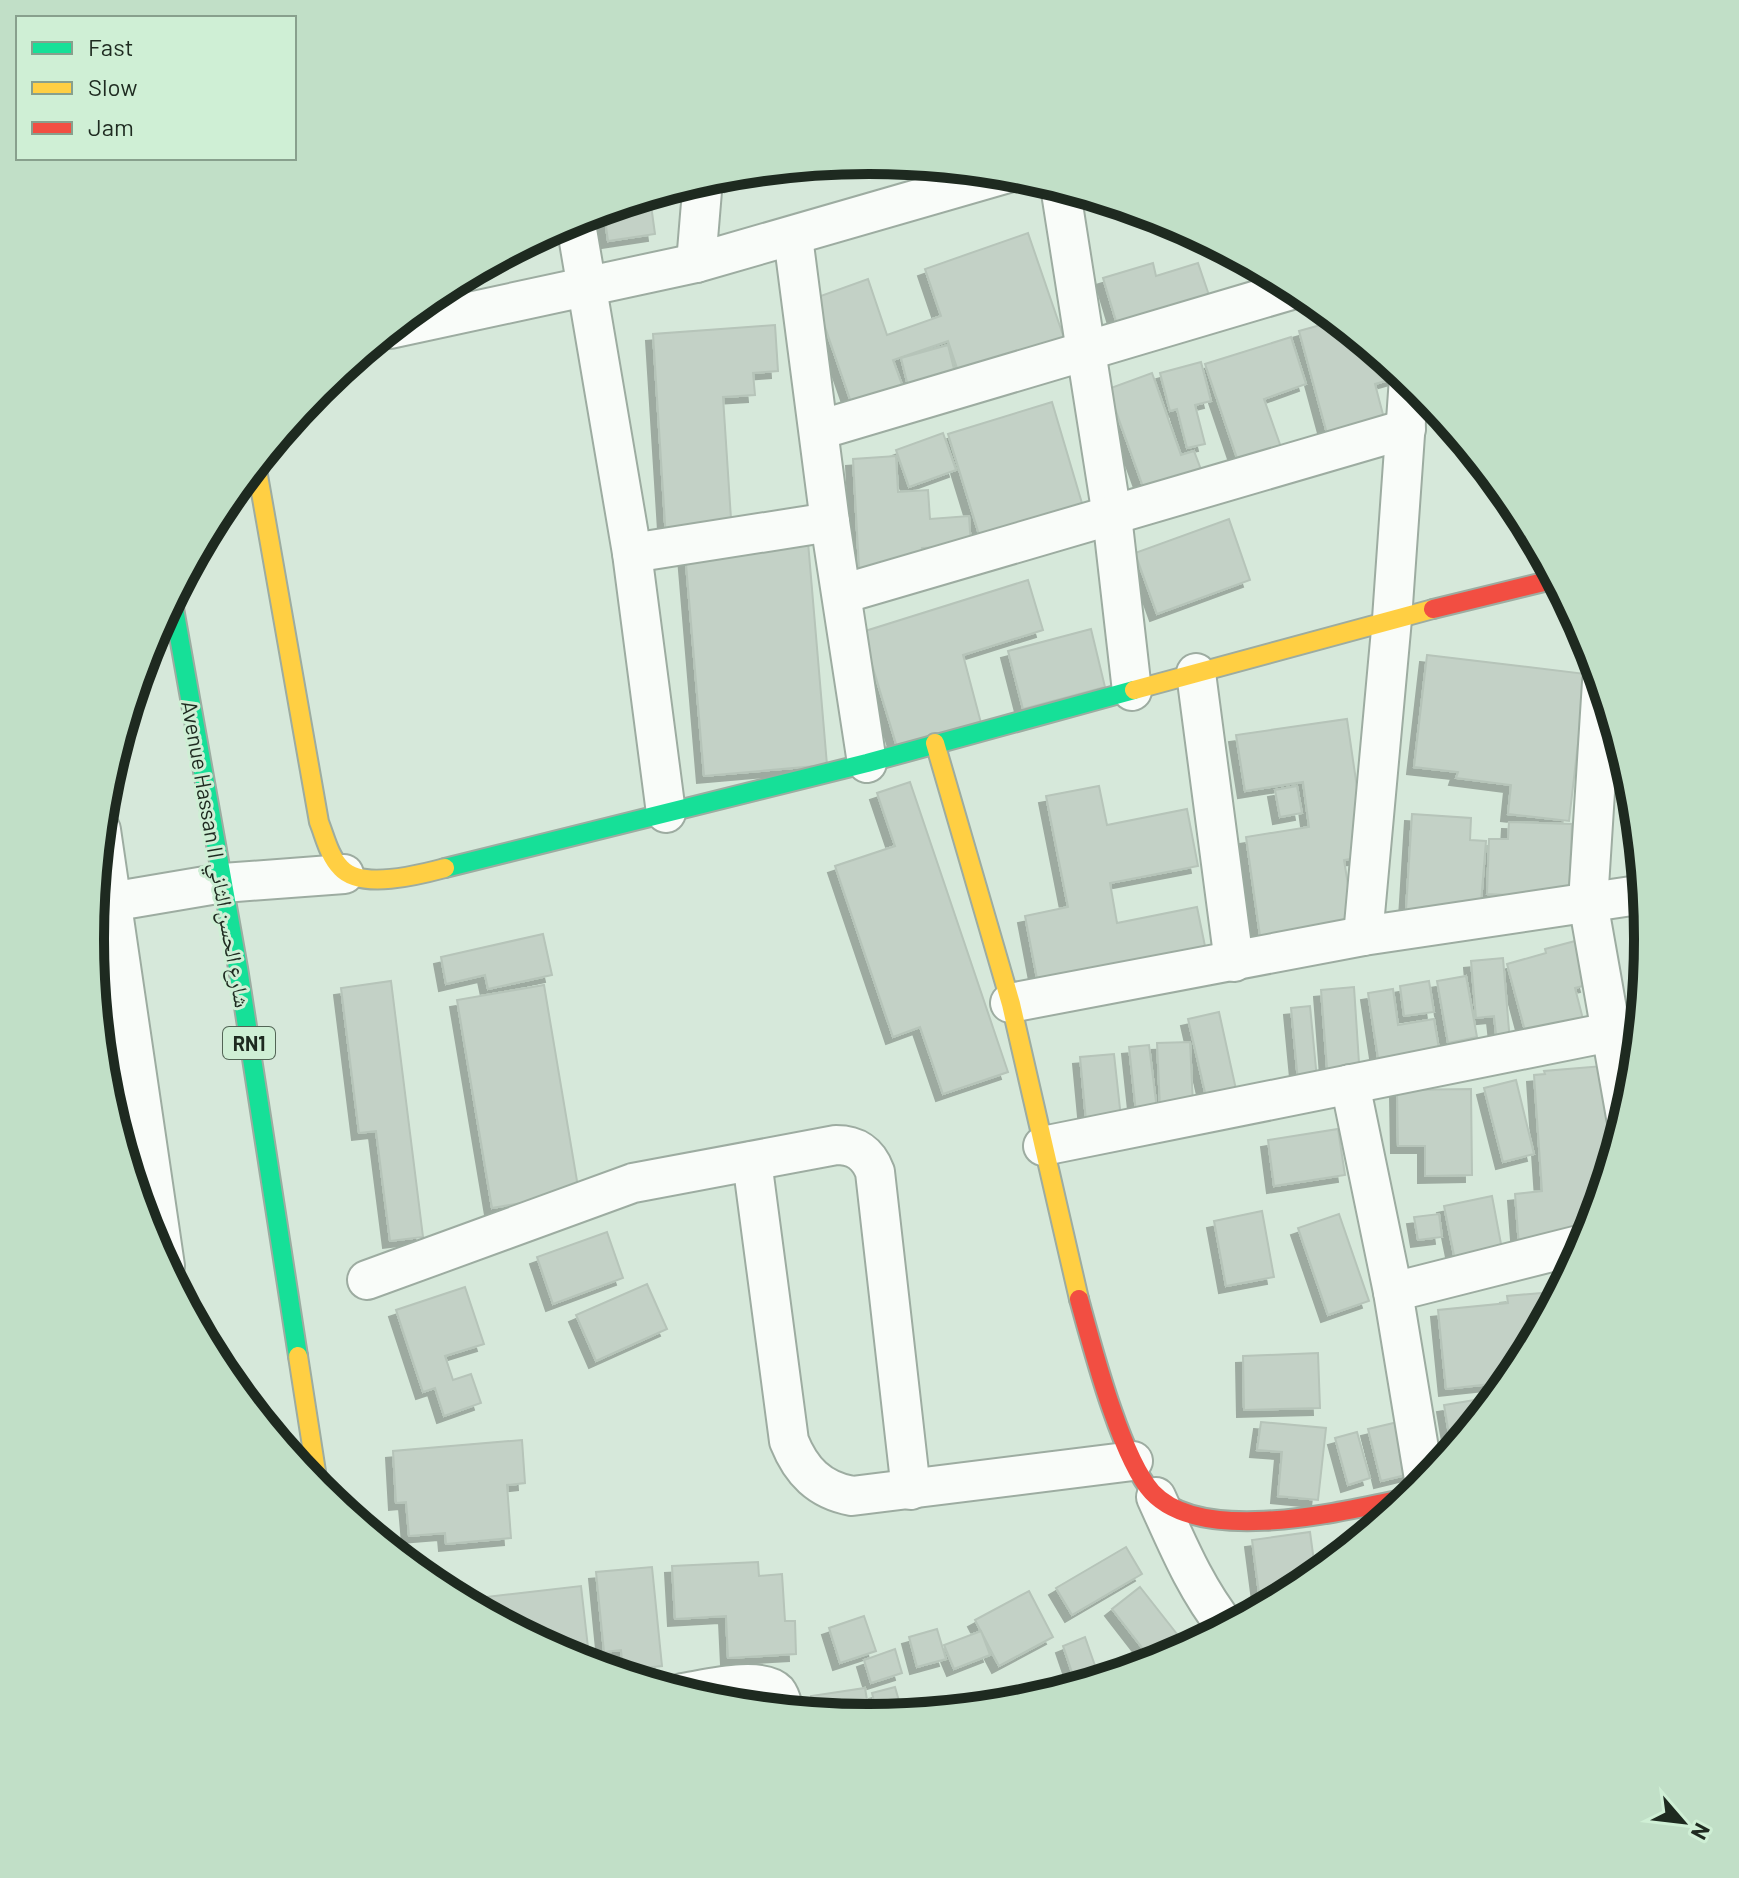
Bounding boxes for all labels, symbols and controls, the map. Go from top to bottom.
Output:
legend [16,16,296,160]
text: Fast [88,32,133,61]
text: Slow [88,72,137,101]
text: Jam [88,112,134,141]
street label: Avenue Hassan II شارع الحسن الثاني [172,698,257,1010]
road number: RN1 [223,1027,275,1059]
north arrow [1643,1782,1723,1862]
text: N [1687,1819,1716,1844]

